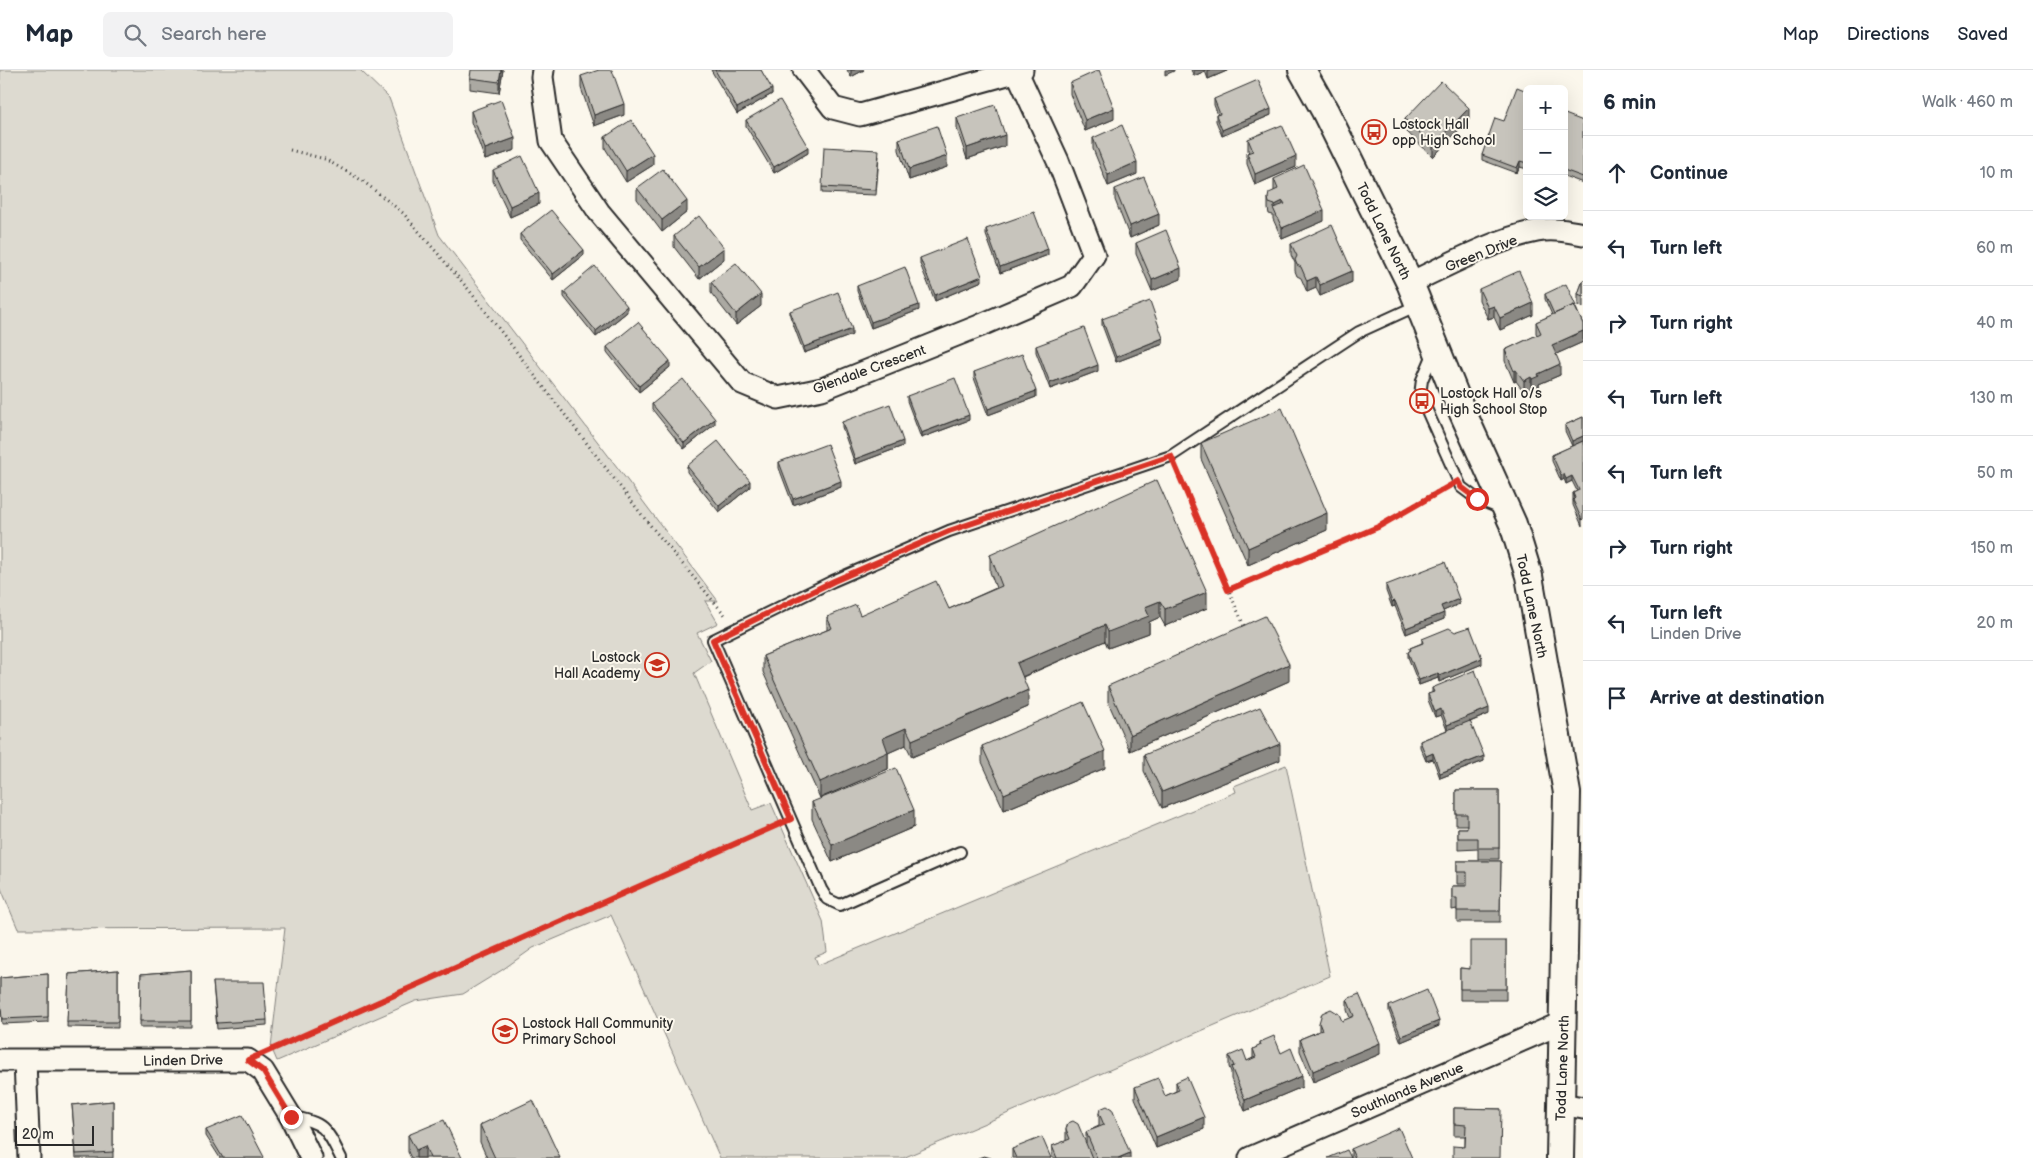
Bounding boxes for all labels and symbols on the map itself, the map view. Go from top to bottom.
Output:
place label: Lostock Hall opp High School [1392,116,1496,149]
bus stop icon: Lostock Hall opp High School [1361,119,1387,145]
street label: Todd Lane North [1353,180,1415,283]
street label: Green Drive [1443,231,1520,276]
street label: Glendale Crescent [810,341,928,398]
place label: Lostock Hall o/s High School Stop [1440,385,1547,418]
bus stop icon: Lostock Hall o/s High School Stop [1409,388,1435,414]
route start [1466,488,1489,511]
street label: Todd Lane North [1512,553,1551,660]
place label: Lostock Hall Academy [554,649,641,682]
school or university icon: Lostock Hall Academy [644,652,670,678]
place label: Lostock Hall Community Primary School [522,1015,674,1048]
street label: Todd Lane North [1552,1015,1573,1121]
school or university icon: Lostock Hall Community Primary School [492,1018,518,1044]
street label: Linden Drive [143,1051,223,1070]
street label: Southlands Avenue [1348,1059,1466,1122]
route end [280,1106,303,1129]
scale bar [15,1123,94,1146]

